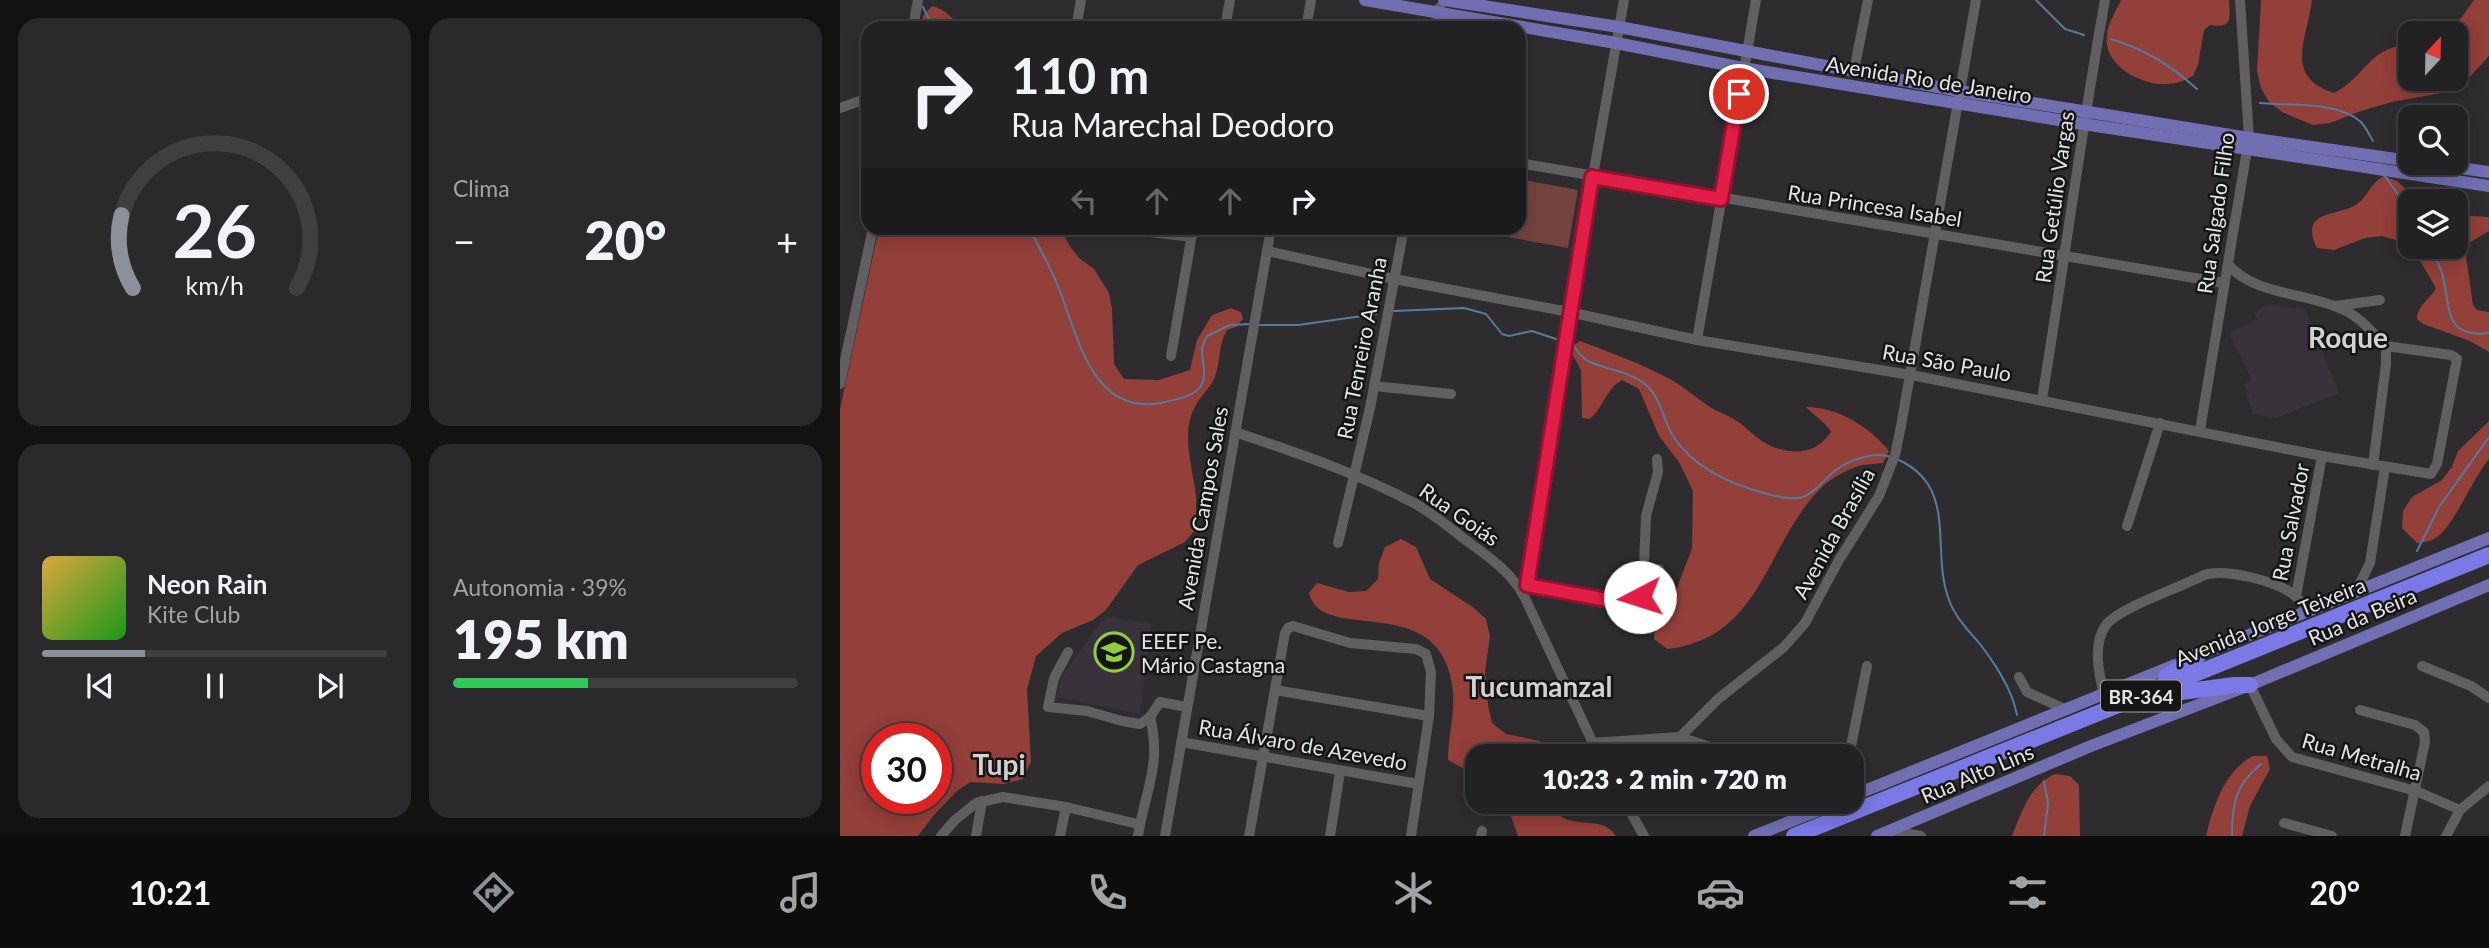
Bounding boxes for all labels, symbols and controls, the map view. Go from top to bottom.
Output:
north arrow [2398,21,2468,91]
map controls [2398,21,2468,259]
text: 110 m [1011,46,1149,104]
icon: right [896,49,987,140]
street label: Avenida Rio de Janeiro [1824,50,2034,108]
pin [1709,64,1769,124]
icon: arrive [1720,75,1758,113]
text: Rua Marechal Deodoro [1011,105,1335,144]
button: search [2398,105,2468,175]
street label: Rua Getúlio Vargas [2030,110,2078,284]
street label: Rua Salgado Filho [2191,131,2239,295]
text: Clima [453,174,510,202]
street label: Rua Princesa Isabel [1786,179,1964,231]
icon: left [1065,182,1103,220]
icon: ahead [1138,182,1176,220]
icon: ahead [1211,182,1249,220]
icon: right [1284,182,1322,220]
text: 26 [172,186,257,274]
button: layers [2398,189,2468,259]
text: 20° [585,209,666,271]
text: − [453,218,475,264]
text: + [776,218,798,264]
street label: Rua Tenreiro Aranha [1331,255,1391,441]
text: km/h [185,270,244,300]
district label: Roque [2308,320,2388,354]
street label: Rua São Paulo [1881,338,2014,386]
street label: Avenida Campos Sales [1172,404,1232,612]
street label: Rua Salvador [2266,461,2314,583]
street label: Avenida Brasília [1787,463,1879,603]
street label: Rua Goiás [1415,477,1505,551]
position arrow [1603,560,1677,634]
text: Neon Rain [147,568,267,600]
street label: Avenida Jorge Teixeira [2171,571,2369,671]
text: Autonomia · 39% [453,573,627,601]
street label: Rua da Beira [2304,582,2420,650]
text: Kite Club [147,600,240,628]
text: 195 km [453,608,629,670]
place label: EEEF Pe. Mário Castagna [1141,628,1285,677]
school or university icon: EEEF Pe. Mário Castagna [1093,631,1135,673]
icon: previous [81,667,119,705]
icon: pause [196,667,234,705]
icon: next [311,667,349,705]
district label: Tucumanzal [1466,669,1612,703]
road number: BR-364 [2101,680,2181,712]
street label: Rua Álvaro de Azevedo [1197,713,1409,775]
speed limit sign: 30 [861,723,952,814]
street label: Rua Metralha [2299,727,2425,785]
street label: Rua Alto Lins [1917,738,2037,808]
district label: Tupi [972,747,1026,781]
text: 10:23 · 2 min · 720 m [1542,763,1787,795]
icon: directions [469,868,518,917]
icon: music [776,868,825,917]
icon: phone [1083,868,1132,917]
icon: climate [1389,868,1438,917]
icon: car [1696,868,1745,917]
icon: filters [2003,868,2052,917]
text: 10:21 [129,873,211,912]
text: 20° [2310,873,2360,912]

